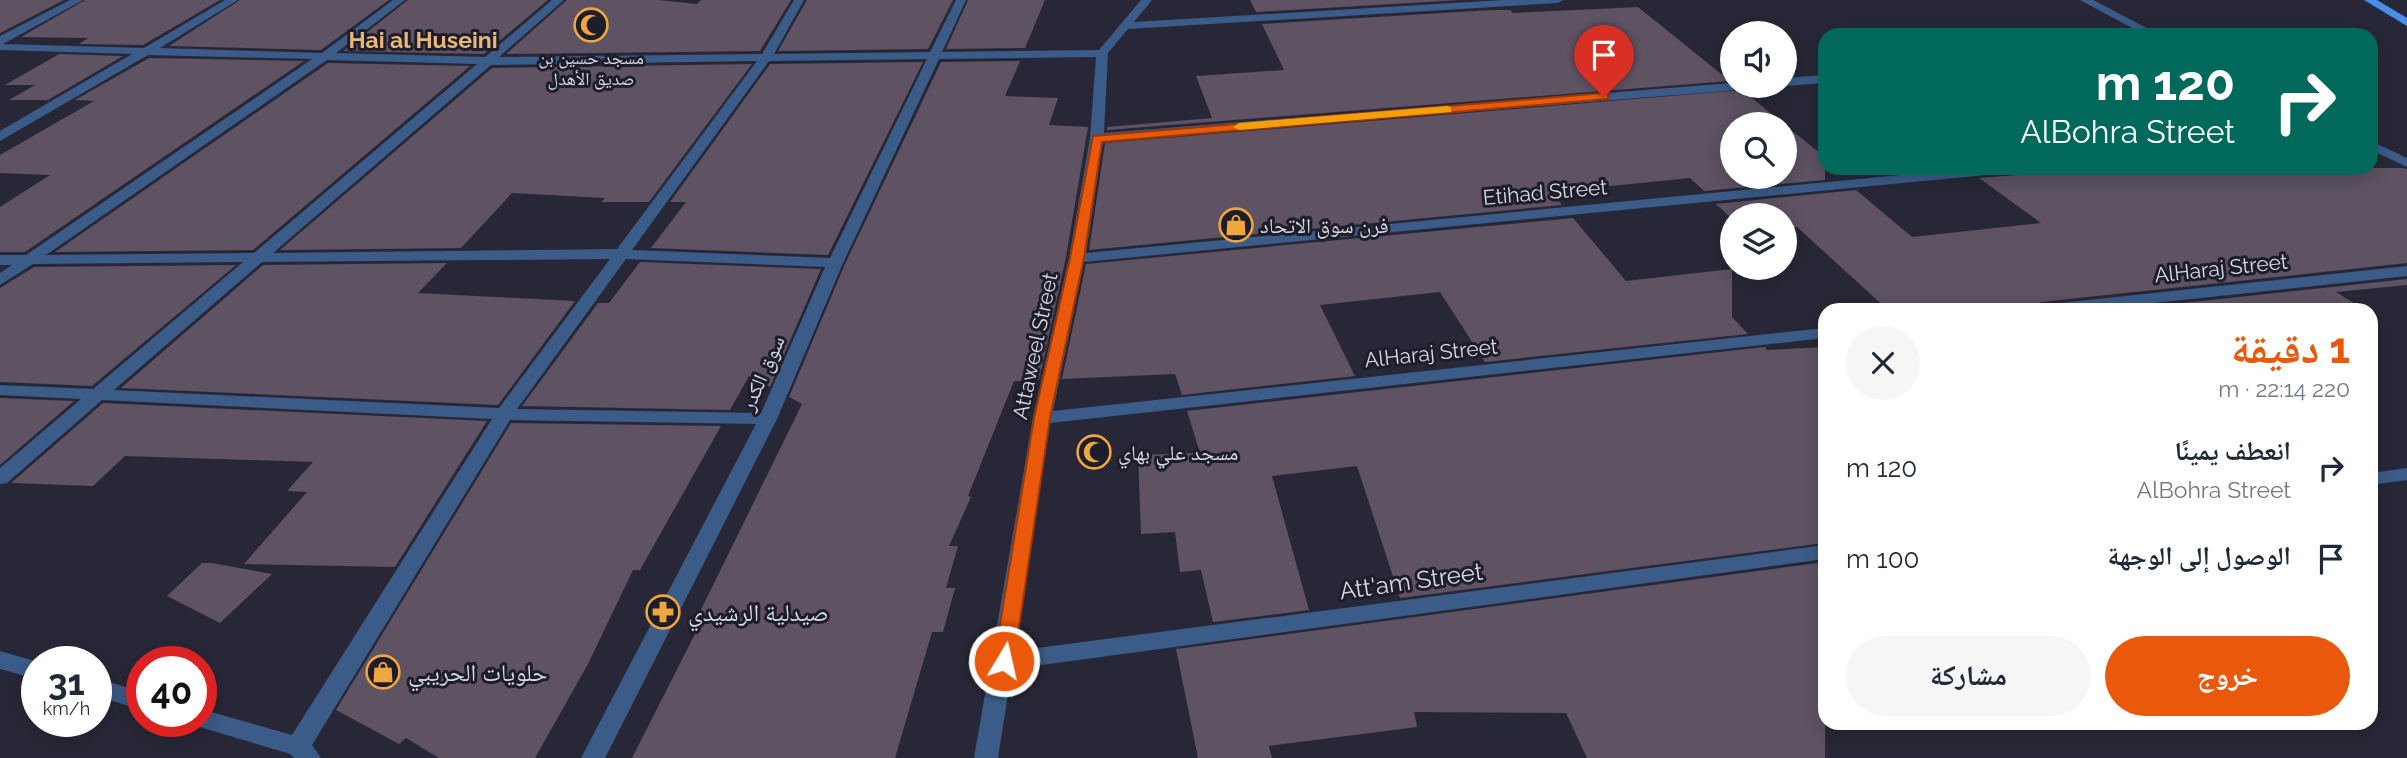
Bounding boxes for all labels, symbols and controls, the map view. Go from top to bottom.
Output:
mosque icon: مسجد حسين بن صديق الأهدل [572,6,610,44]
map controls [1720,21,1797,280]
button: sound [1720,21,1797,98]
pin [1574,25,1634,97]
district label: Hai al Huseini [348,26,498,53]
icon: arrive [1585,36,1623,74]
place label: مسجد حسين بن صديق الأهدل [538,47,644,90]
text: 120 m [2096,54,2235,111]
icon: right [2259,56,2350,147]
button: search [1720,112,1797,189]
text: AlBohra Street [2020,113,2235,150]
street label: Etihad Street [1482,174,1608,210]
button: layers [1720,203,1797,280]
shop icon: فرن سوق الاتحاد [1217,206,1255,244]
place label: فرن سوق الاتحاد [1260,213,1389,239]
street label: AlHaraj Street [2153,249,2289,287]
street label: Attaweel Street [1007,271,1063,421]
text: 1 دقيقة [2231,324,2350,373]
button: close [1846,326,1920,400]
street label: سوق الكدر [734,331,791,416]
street label: AlHaraj Street [1363,334,1499,372]
text: 220 m · 22:14 [2218,375,2350,402]
mosque icon: مسجد علي بهاي [1075,433,1113,471]
text: انعطف يمينًا [2174,436,2291,466]
place label: مسجد علي بهاي [1118,440,1238,469]
icon: right [2312,449,2350,487]
text: 120 m [1846,453,1917,483]
text: AlBohra Street [2137,476,2291,503]
icon: arrive [2312,540,2350,578]
text: الوصول إلى الوجهة [2108,541,2291,571]
text: 100 m [1846,544,1920,574]
street label: Att'am Street [1338,557,1484,605]
pharmacy icon: صيدلية الرشيدي [644,593,682,631]
place label: صيدلية الرشيدي [688,598,829,632]
position arrow [967,624,1041,698]
button: مشاركة [1846,636,2091,716]
button: خروج [2105,636,2350,716]
speed limit sign: 40 [126,646,217,737]
shop icon: حلويات الحريبي [364,653,402,691]
place label: حلويات الحريبي [408,658,548,692]
text: 31 [48,662,85,703]
text: km/h [43,698,90,719]

